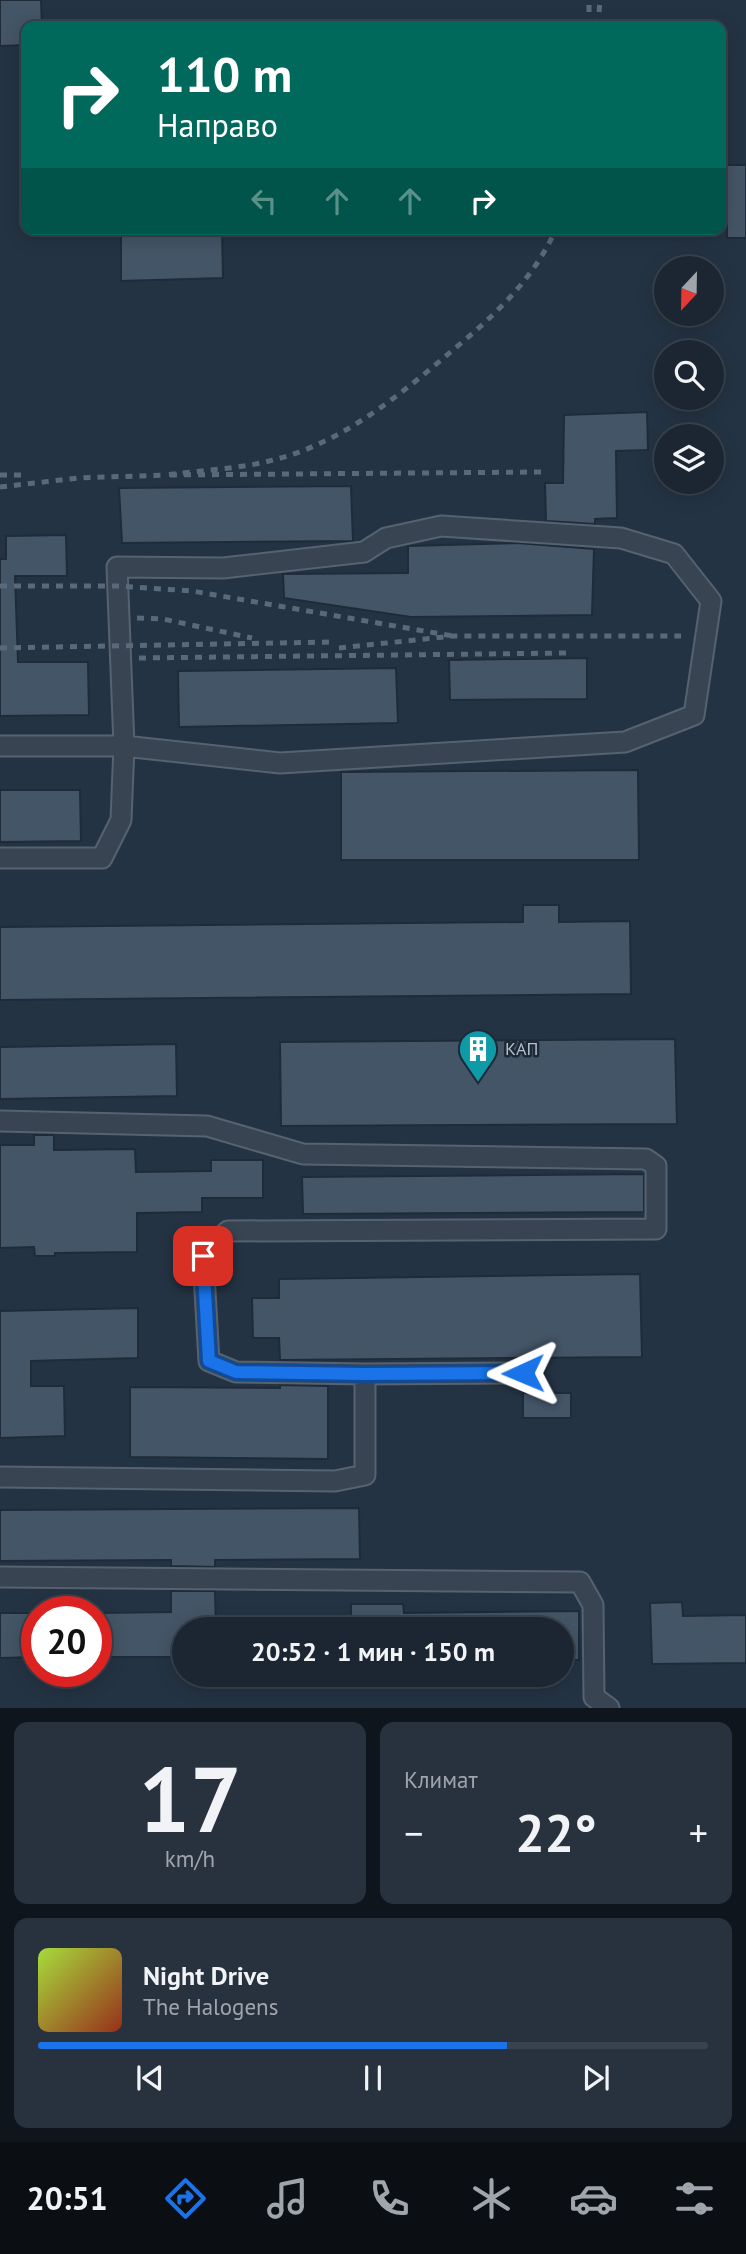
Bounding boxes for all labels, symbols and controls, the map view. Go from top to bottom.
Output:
text: 110 m [157,42,292,106]
icon: right [42,49,133,140]
text: Направо [157,104,278,146]
icon: left [245,182,283,220]
icon: ahead [318,182,356,220]
icon: ahead [391,182,429,220]
icon: right [464,182,502,220]
north arrow [654,256,724,326]
map controls [654,256,724,494]
button: search [654,340,724,410]
button: layers [654,424,724,494]
building icon: КАП [457,1028,499,1083]
place label: КАП [505,1037,538,1060]
pin [173,1226,233,1286]
icon: arrive [184,1237,222,1275]
position arrow [486,1336,560,1410]
speed limit sign: 20 [21,1596,112,1687]
text: 20:52 · 1 мин · 150 m [251,1635,495,1668]
text: 17 [138,1739,242,1857]
text: Климат [404,1765,478,1794]
text: 22° [515,1799,597,1866]
text: − [404,1808,423,1857]
text: + [689,1808,708,1857]
text: km/h [165,1844,215,1873]
text: Night Drive [143,1959,269,1992]
text: The Halogens [143,1992,278,2021]
icon: previous [131,2059,169,2097]
icon: pause [354,2059,392,2097]
icon: next [577,2059,615,2097]
icon: directions [161,2174,210,2223]
icon: music [263,2174,312,2223]
icon: phone [365,2174,414,2223]
icon: climate [467,2174,516,2223]
icon: car [569,2174,618,2223]
icon: filters [670,2174,719,2223]
text: 20:51 [26,2177,108,2219]

